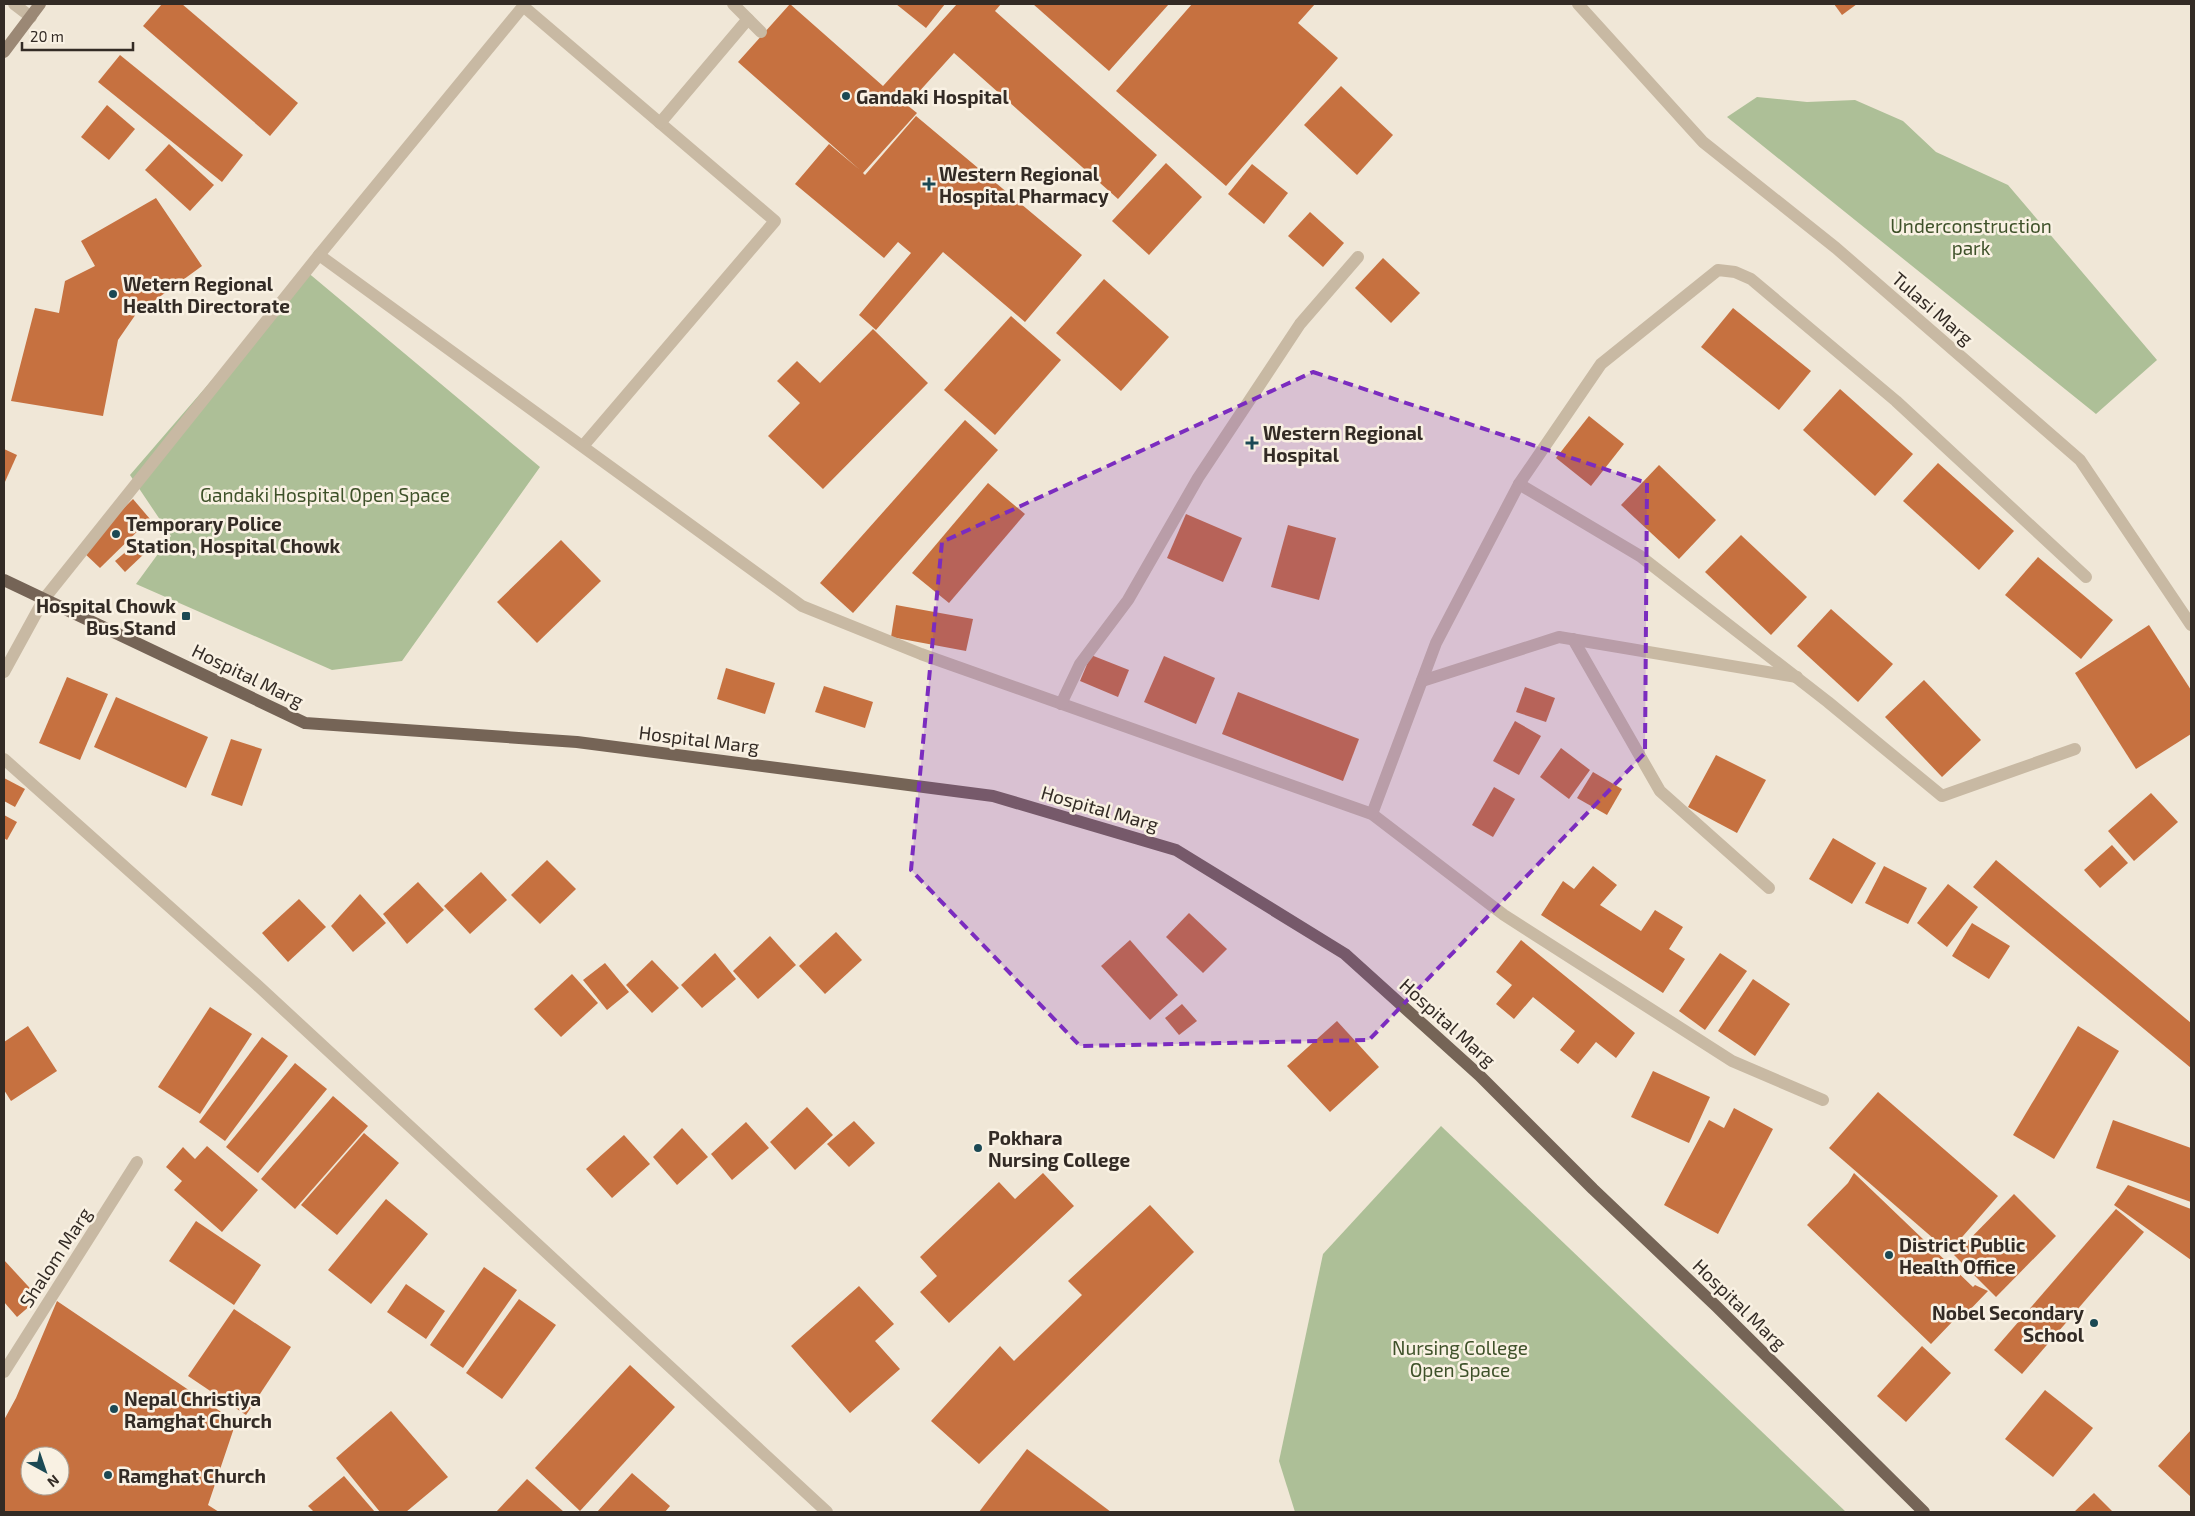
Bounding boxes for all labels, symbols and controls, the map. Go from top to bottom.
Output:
scale bar [22,20,134,52]
text: 20 m [30,27,64,45]
place label: Gandaki Hospital [856,85,1009,108]
marker: Gandaki Hospital [840,90,852,102]
place label: Western Regional Hospital Pharmacy [939,162,1109,208]
marker: Western Regional Hospital Pharmacy [923,178,935,190]
park label: Underconstruction park [1890,214,2052,259]
street label: Tulasi Marg [1888,266,1979,350]
place label: Wetern Regional Health Directorate [123,272,290,317]
marker: Wetern Regional Health Directorate [107,288,119,300]
place label: Western Regional Hospital [1263,421,1424,466]
marker: Western Regional Hospital [1245,436,1259,450]
park label: Gandaki Hospital Open Space [200,483,450,506]
place label: Temporary Police Station, Hospital Chowk [126,512,341,557]
marker: Temporary Police Station, Hospital Chowk [110,528,122,540]
place label: Hospital Chowk Bus Stand [36,594,176,639]
marker: Hospital Chowk Bus Stand [180,610,192,622]
street label: Hospital Marg [188,638,308,712]
street label: Hospital Marg [637,720,761,758]
street label: Hospital Marg [1039,780,1162,836]
street label: Hospital Marg [1395,973,1501,1071]
place label: Pokhara Nursing College [988,1126,1130,1171]
marker: Pokhara Nursing College [972,1142,984,1154]
street label: Shalom Marg [14,1202,96,1311]
place label: District Public Health Office [1899,1233,2026,1278]
marker: District Public Health Office [1883,1249,1895,1261]
street label: Hospital Marg [1688,1254,1792,1355]
place label: Nobel Secondary School [1932,1301,2085,1346]
marker: Nobel Secondary School [2088,1317,2100,1329]
park label: Nursing College Open Space [1392,1336,1528,1381]
place label: Nepal Christiya Ramghat Church [124,1387,272,1432]
marker: Nepal Christiya Ramghat Church [108,1403,120,1415]
north arrow [20,1446,70,1496]
place label: Ramghat Church [118,1464,266,1487]
marker: Ramghat Church [102,1469,114,1481]
text: N [44,1472,63,1491]

